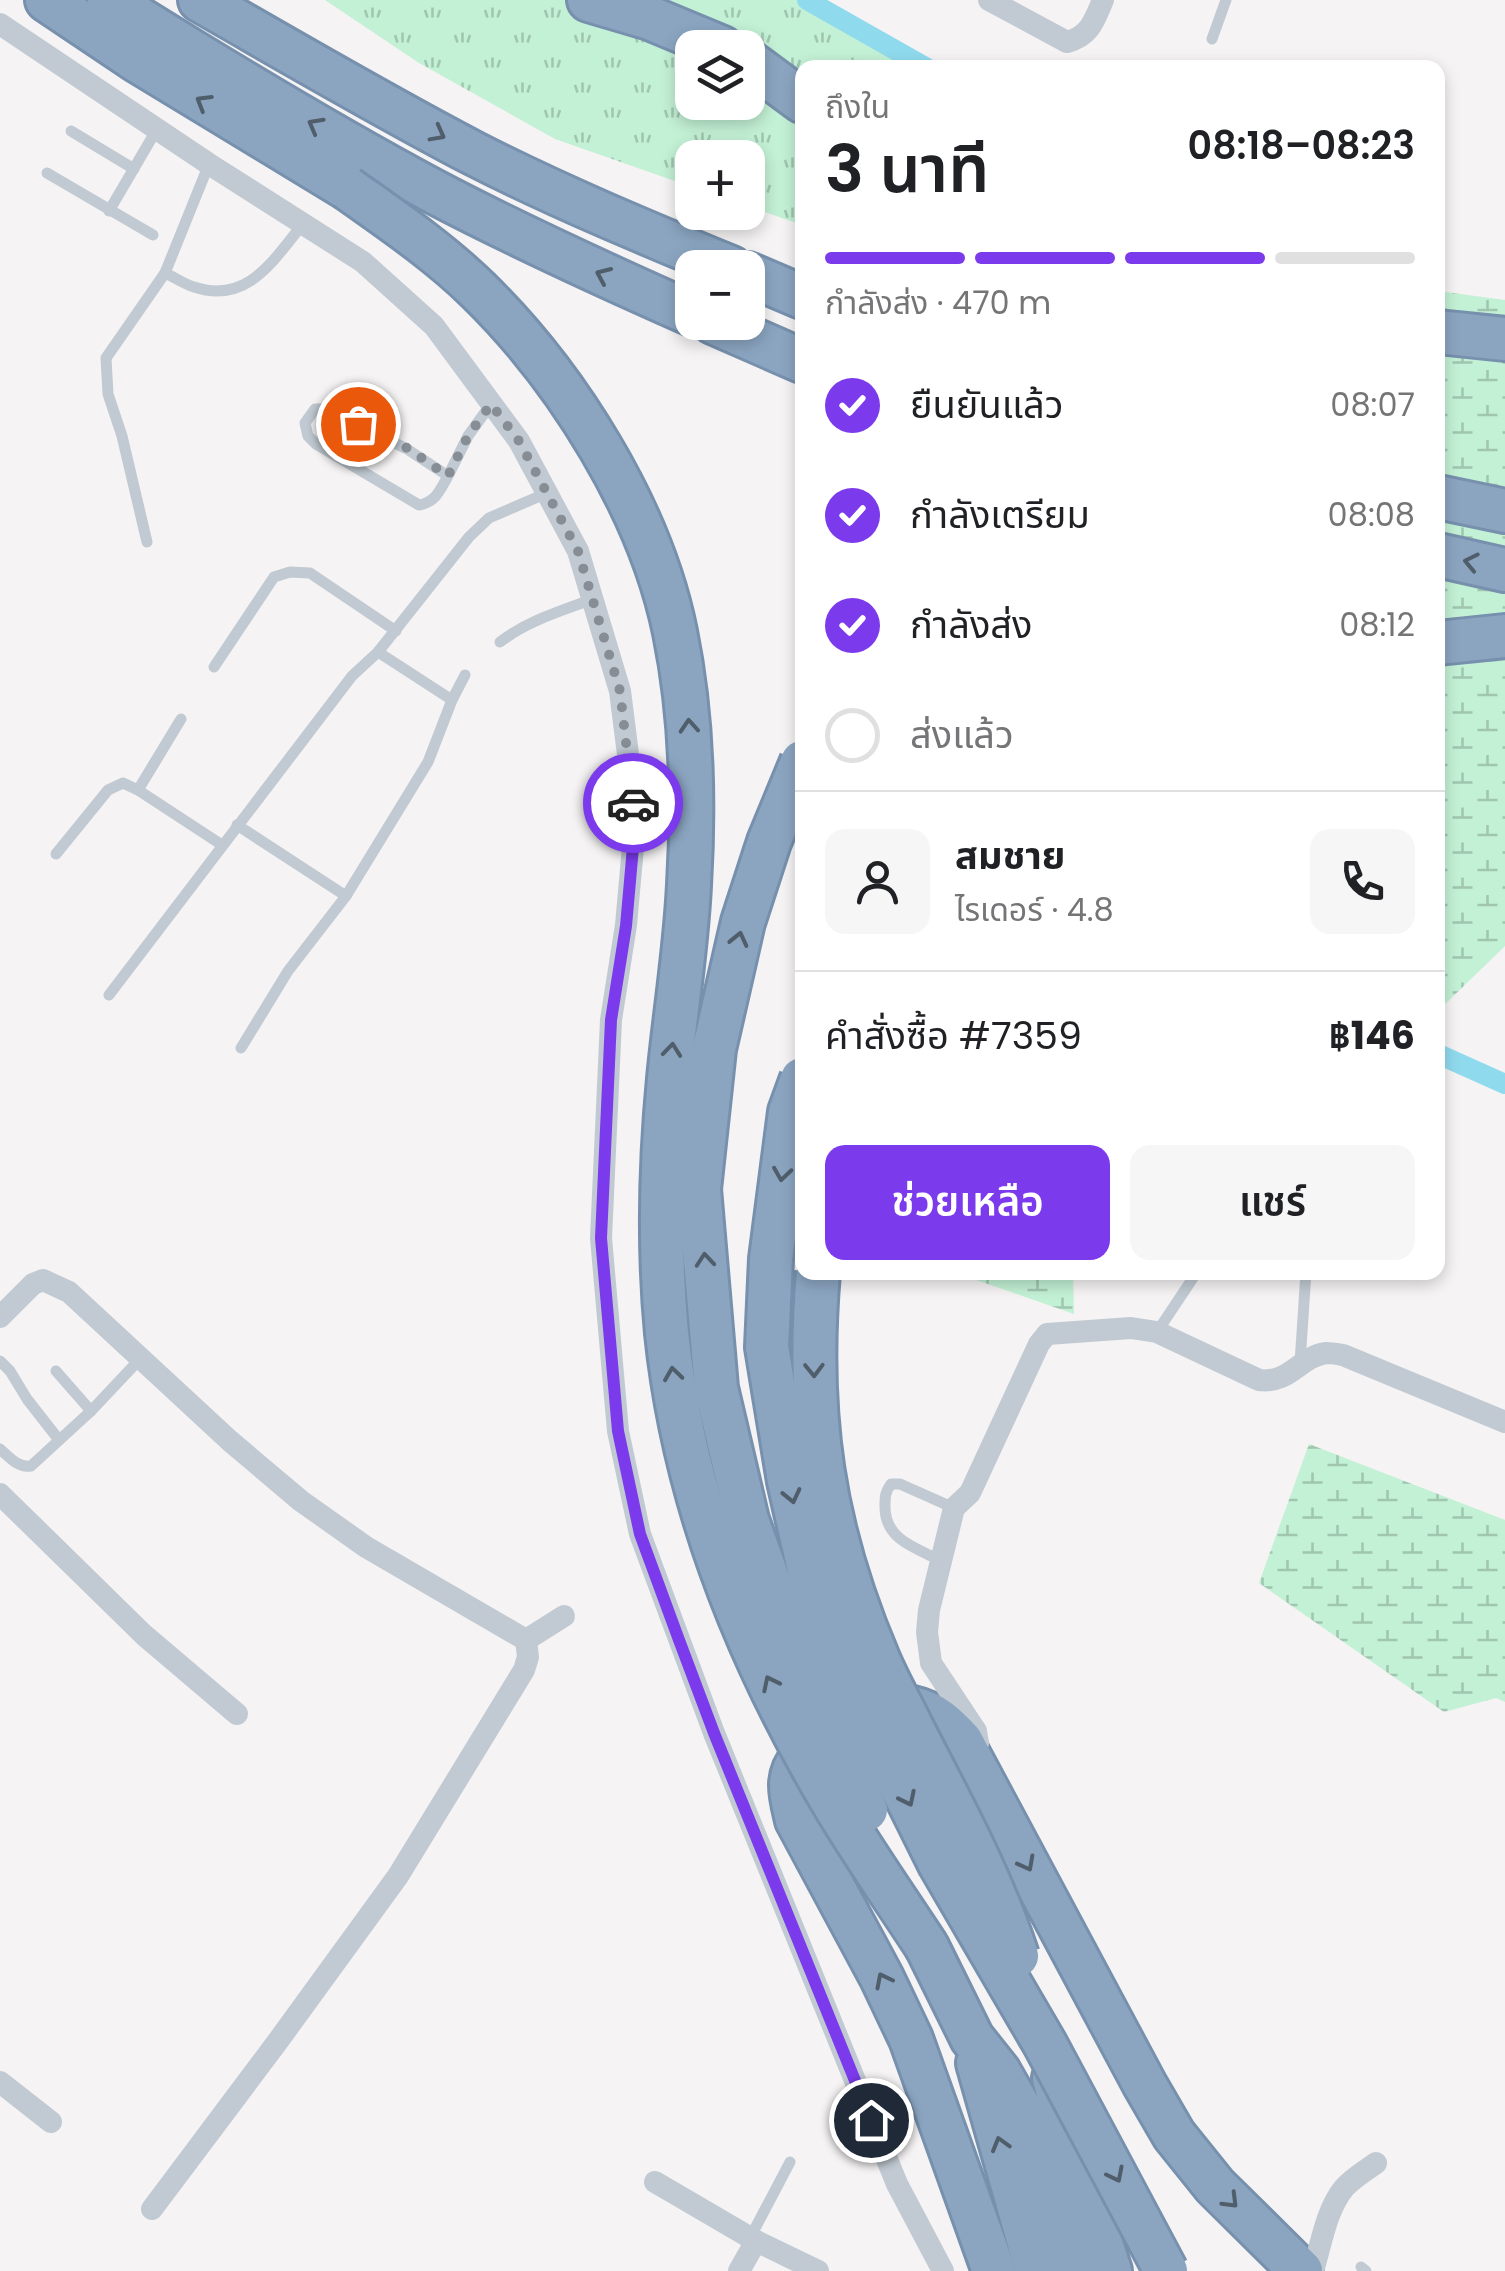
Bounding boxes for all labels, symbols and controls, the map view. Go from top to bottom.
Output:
map controls [675,30,765,340]
button: layers [675,30,765,120]
text: ถึงใน [825,84,890,129]
one-way arrow [196,95,214,114]
one-way arrow [308,117,326,137]
text: 08:18–08:23 [1188,119,1415,172]
one-way arrow [427,122,445,141]
text: 3 นาที [825,124,989,215]
button: + [675,140,765,230]
button: − [675,250,765,340]
one-way arrow [595,267,613,287]
text: กำลังส่ง · 470 m [825,280,1051,325]
icon: check [825,378,880,433]
text: ยืนยันแล้ว [910,378,1063,431]
pin [316,382,401,467]
text: 08:07 [1330,382,1415,427]
icon: bag [331,397,386,452]
icon: check [825,488,880,543]
text: กำลังเตรียม [910,488,1090,541]
text: 08:08 [1328,492,1415,537]
one-way arrow [1463,553,1480,574]
icon: check [825,598,880,653]
text: กำลังส่ง [910,598,1032,651]
text: 08:12 [1339,602,1415,647]
text: ส่งแล้ว [910,708,1014,761]
one-way arrow [678,718,700,734]
courier [583,753,683,853]
icon: car [606,776,661,831]
button: person [825,829,930,934]
text: สมชาย [955,829,1065,882]
button: phone [1310,829,1415,934]
text: ไรเดอร์ · 4.8 [955,887,1114,932]
one-way arrow [727,931,748,948]
text: คำสั่งซื้อ #7359 [825,1009,1082,1062]
text: ฿146 [1329,1009,1415,1062]
one-way arrow [661,1042,682,1058]
button: ช่วยเหลือ [825,1145,1110,1260]
button: แชร์ [1130,1145,1415,1260]
one-way arrow [773,1166,794,1183]
one-way arrow [695,1252,717,1268]
one-way arrow [803,1362,824,1378]
one-way arrow [664,1366,685,1383]
one-way arrow [780,1487,801,1504]
one-way arrow [762,1676,782,1694]
one-way arrow [896,1788,915,1806]
one-way arrow [1015,1854,1034,1872]
one-way arrow [876,1973,895,1991]
pin [829,2078,914,2163]
icon: home [844,2093,899,2148]
one-way arrow [991,2136,1012,2153]
one-way arrow [1104,2164,1123,2182]
one-way arrow [1219,2189,1237,2207]

